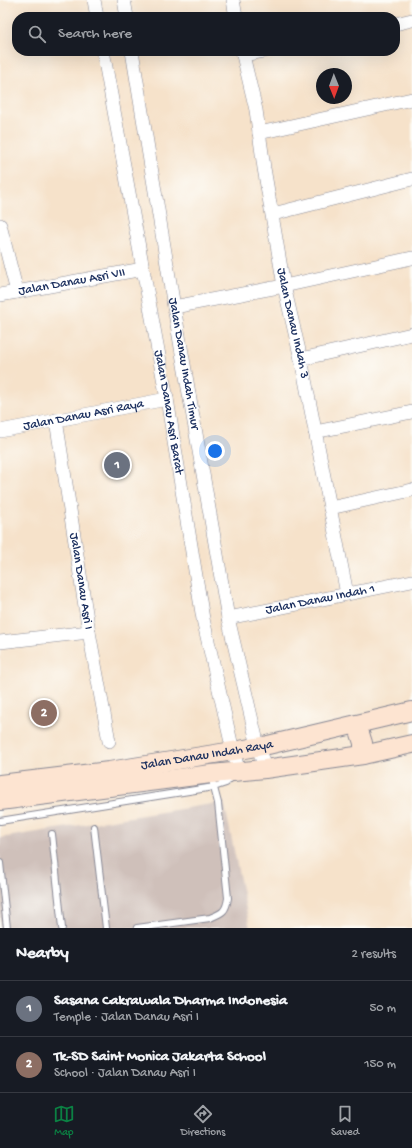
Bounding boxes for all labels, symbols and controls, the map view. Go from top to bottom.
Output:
search box [12,12,400,56]
icon: search [26,23,48,45]
text: Search here [58,25,132,43]
north arrow [316,68,352,104]
street label: Jalan Danau Asri VII [17,265,126,299]
street label: Jalan Danau Indah 3 [274,267,312,380]
street label: Jalan Danau Indah Timur [165,297,203,432]
street label: Jalan Danau Asri Barat [151,349,187,477]
street label: Jalan Danau Asri Raya [22,396,146,434]
your location [205,441,225,461]
pin: 1 [104,450,130,480]
street label: Jalan Danau Asri I [66,532,96,631]
street label: Jalan Danau Indah 1 [264,581,376,618]
pin: 2 [31,698,57,728]
street label: Jalan Danau Indah Raya [140,736,275,773]
text: Nearby [16,944,69,964]
text: 2 results [351,947,396,962]
text: Sasana Cakrawala Dharma Indonesia [54,992,287,1010]
text: 1 [26,1001,32,1016]
text: 50 m [369,1001,396,1016]
text: Temple · Jalan Danau Asri I [54,1010,199,1025]
text: Tk-SD Saint Monica Jakarta School [54,1048,266,1066]
text: 2 [26,1057,32,1072]
text: 150 m [364,1057,396,1072]
text: School · Jalan Danau Asri I [54,1066,196,1081]
tab: Map [53,1103,75,1139]
tab: Directions [181,1103,225,1139]
tab: Saved [331,1103,359,1139]

